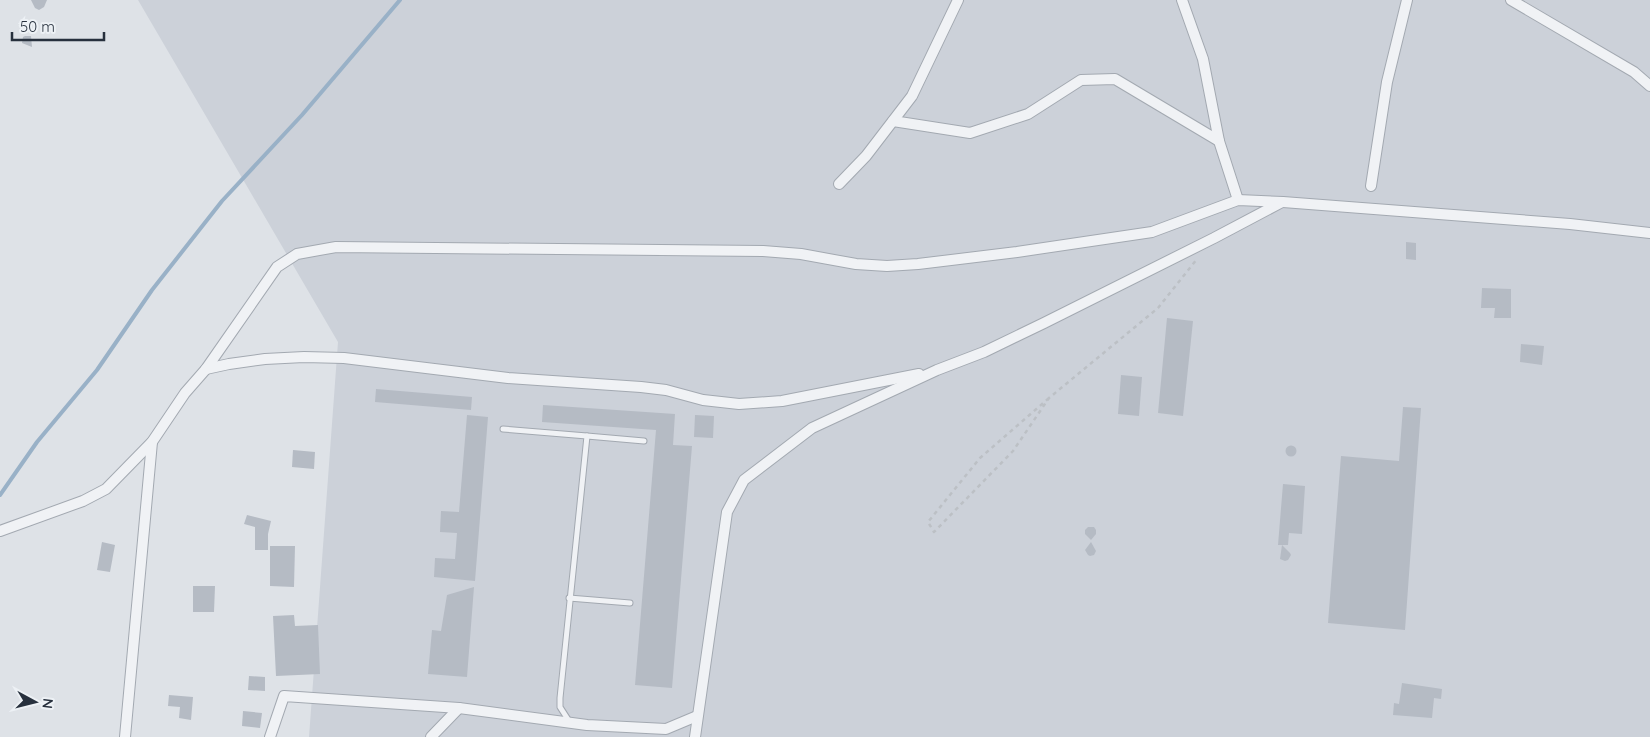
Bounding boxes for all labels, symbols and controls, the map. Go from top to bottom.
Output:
scale bar [12,10,105,42]
text: 50 m [20,17,55,36]
north arrow [10,677,60,727]
text: N [38,697,57,710]

